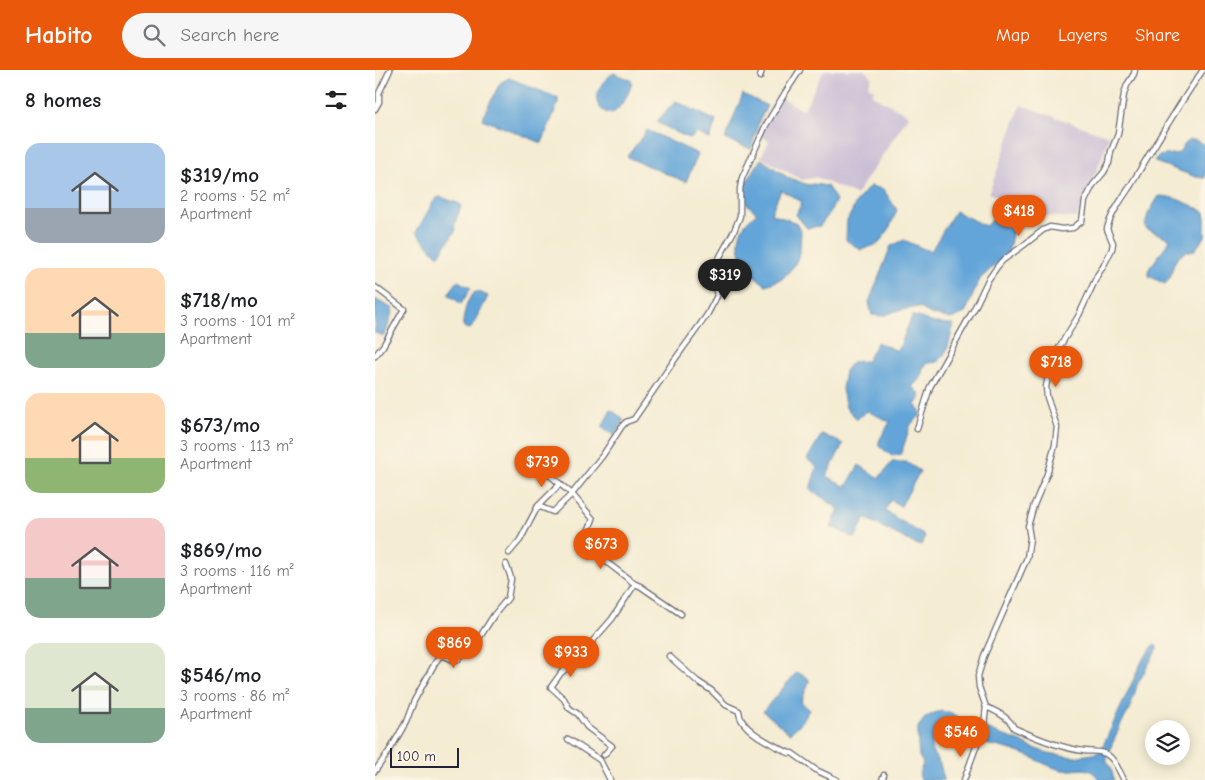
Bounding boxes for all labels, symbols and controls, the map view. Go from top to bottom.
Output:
search box [122,13,472,58]
text: Habito [25,21,92,49]
icon: search [140,21,168,49]
text: Search here [180,24,279,46]
text: Map [996,25,1030,46]
text: Layers [1058,25,1107,46]
text: Share [1135,25,1180,46]
icon: filters [322,86,350,114]
text: 8 homes [25,88,101,112]
icon: home [65,163,125,223]
text: $319/mo [180,163,259,187]
text: 2 rooms · 52 m² [180,187,290,205]
pin: $418 [989,194,1049,237]
text: $418 [1003,202,1035,220]
text: Apartment [180,205,252,223]
pin: $319 [695,258,755,301]
text: $319 [709,266,741,284]
icon: home [65,288,125,348]
text: $718/mo [180,288,258,312]
text: 3 rooms · 101 m² [180,312,295,330]
text: Apartment [180,330,252,348]
pin: $718 [1026,346,1086,388]
text: $718 [1040,353,1072,371]
icon: home [65,413,125,473]
text: $673/mo [180,413,260,437]
text: 3 rooms · 113 m² [180,437,293,455]
pin: $739 [512,446,572,488]
text: $739 [525,453,559,471]
text: Apartment [180,455,252,473]
pin: $673 [571,528,631,570]
text: $673 [584,535,618,553]
icon: home [65,538,125,598]
text: $869/mo [180,538,262,562]
text: 3 rooms · 116 m² [180,562,294,580]
text: Apartment [180,580,252,598]
pin: $869 [424,626,484,669]
text: $869 [437,634,471,652]
pin: $933 [541,636,601,678]
text: $933 [554,643,588,661]
icon: home [65,663,125,723]
text: $546/mo [180,663,261,687]
text: 3 rooms · 86 m² [180,687,289,705]
text: Apartment [180,705,252,723]
pin: $546 [931,716,991,758]
map controls [1145,720,1190,765]
button: layers [1145,720,1190,765]
text: $546 [944,723,978,741]
scale bar [390,745,459,768]
text: 100 m [397,748,436,765]

